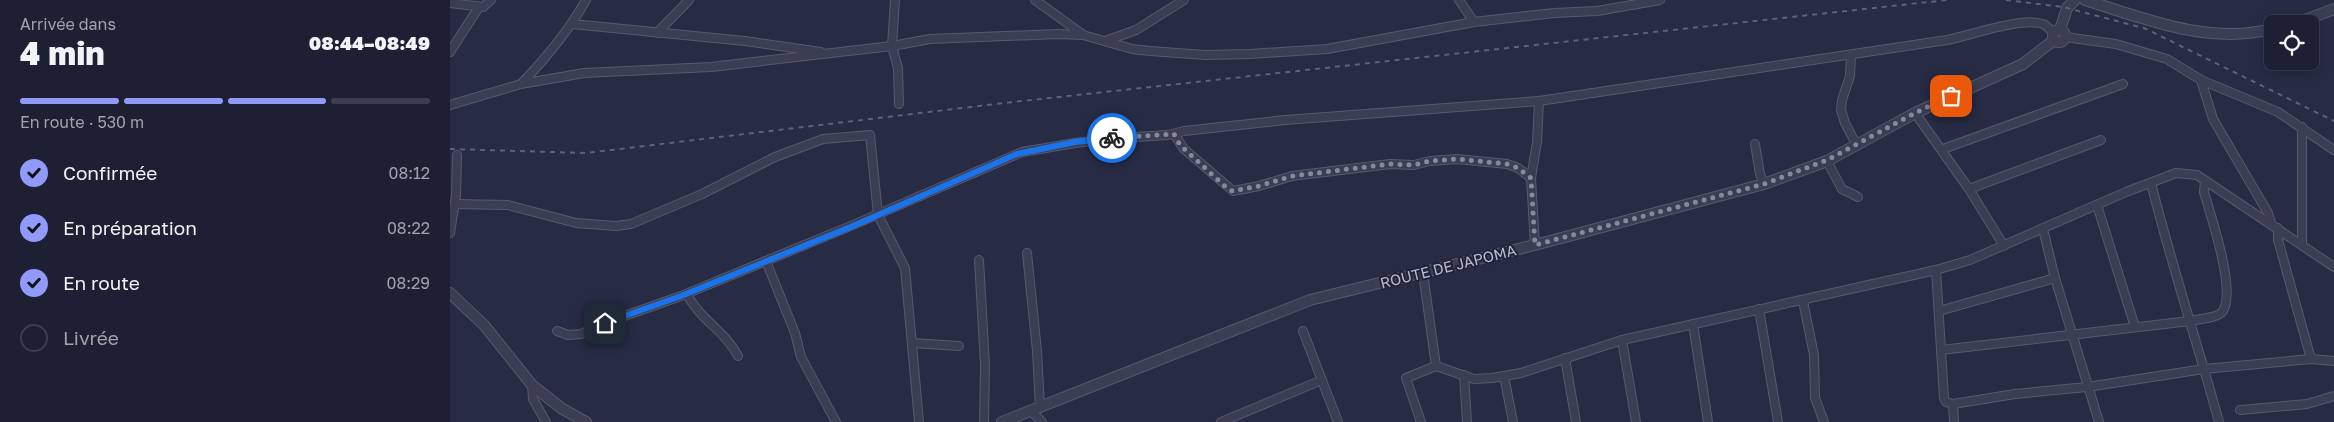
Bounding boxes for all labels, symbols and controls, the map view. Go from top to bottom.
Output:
text: Arrivée dans [20,14,116,34]
map controls [2264,15,2319,70]
button: locate [2264,15,2319,70]
text: 08:44–08:49 [309,31,430,54]
text: 4 min [20,34,105,72]
pin [1930,75,1972,117]
icon: bag [1937,82,1965,110]
text: En route · 530 m [20,112,144,132]
courier [1087,113,1137,163]
icon: bike [1098,124,1126,152]
icon: check [20,159,48,187]
text: Confirmée [63,161,157,184]
text: 08:12 [388,163,430,183]
icon: check [20,214,48,242]
text: En préparation [63,216,197,239]
text: 08:22 [387,218,430,238]
street label: ROUTE DE JAPOMA [1378,240,1518,292]
icon: check [20,269,48,297]
text: En route [63,271,140,294]
text: 08:29 [387,273,430,293]
pin [584,302,626,344]
icon: home [591,309,619,337]
text: Livrée [63,326,119,349]

